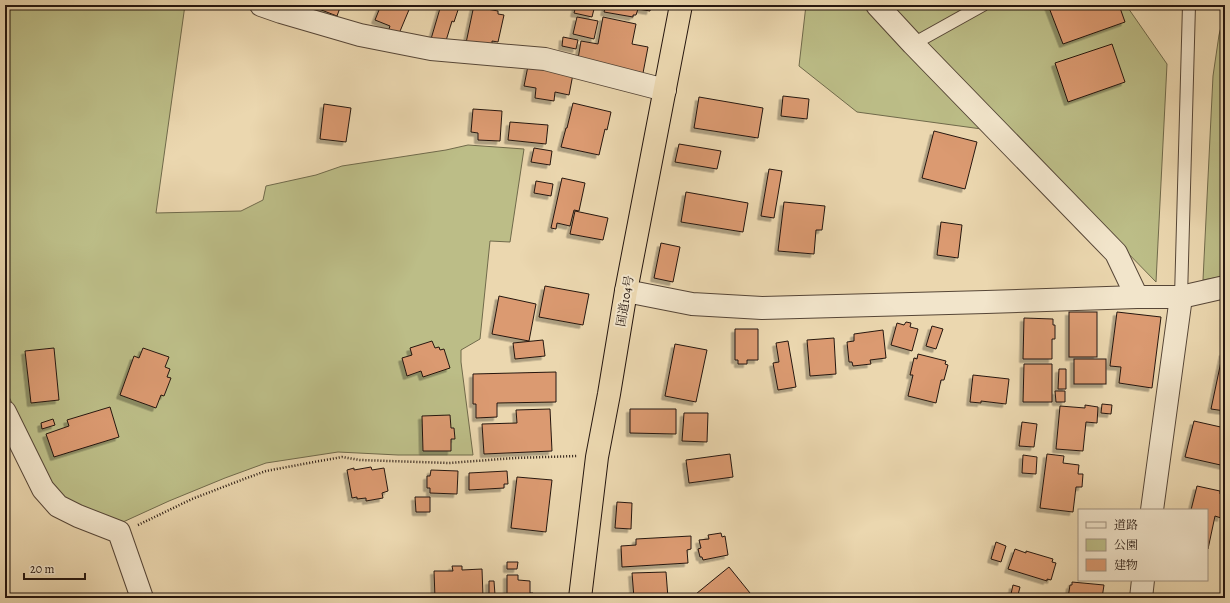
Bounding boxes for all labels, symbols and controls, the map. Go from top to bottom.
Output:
street label: 国道104号 [613,274,637,328]
legend [1078,509,1208,581]
text: 道路 [1114,517,1138,533]
text: 公園 [1114,537,1138,553]
scale bar [24,555,85,581]
text: 建物 [1114,557,1138,573]
text: 20 m [30,561,54,577]

